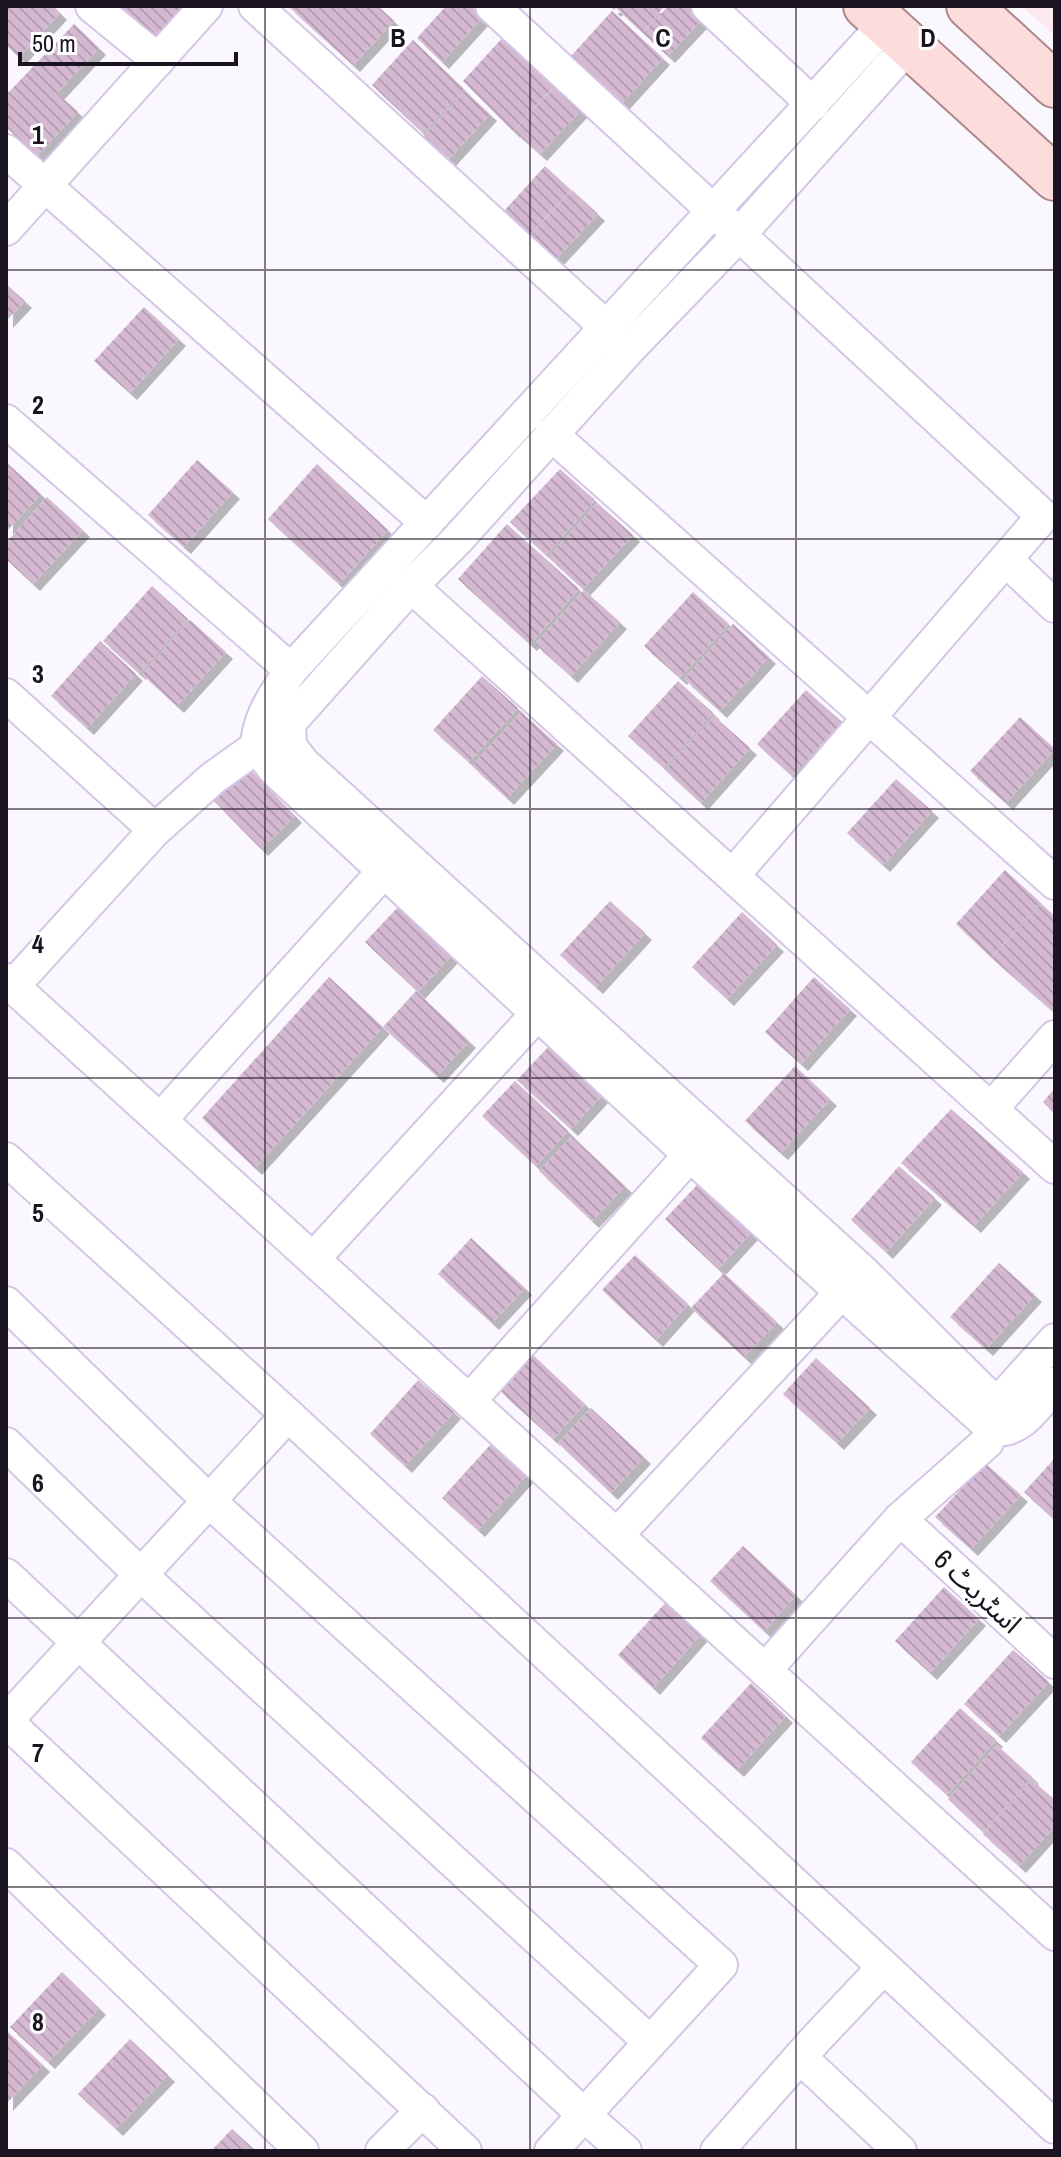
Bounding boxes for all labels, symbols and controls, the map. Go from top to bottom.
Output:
scale bar [20,16,236,66]
text: B [390,20,406,55]
text: C [655,20,671,55]
text: D [920,20,936,55]
text: 50 m [32,27,76,59]
text: 1 [32,117,44,152]
text: 2 [32,387,44,422]
text: 3 [32,656,44,691]
text: 4 [32,926,44,961]
text: 5 [32,1195,44,1230]
text: 6 [32,1465,44,1500]
street label: اسٹریٹ 6 [926,1540,1030,1642]
text: 7 [32,1735,44,1770]
text: 8 [32,2004,44,2039]

